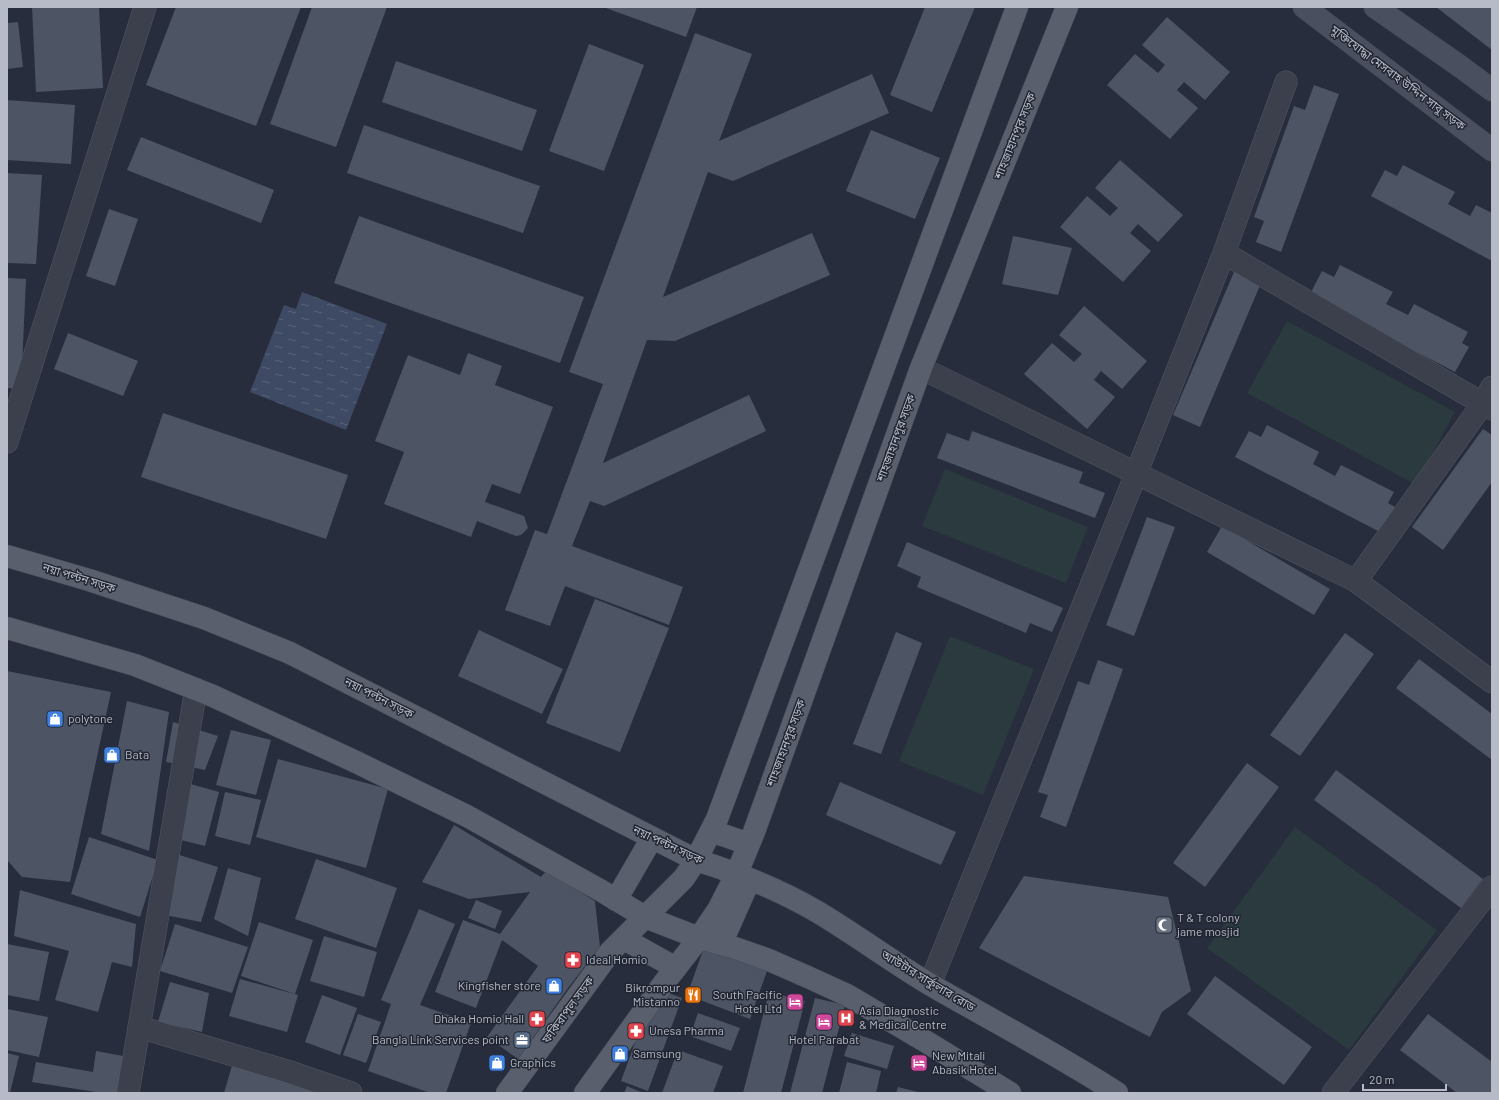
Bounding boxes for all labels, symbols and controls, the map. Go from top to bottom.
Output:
street label: মুক্তিযোদ্ধা মেসবাহ উদ্দিন সাবু সড়ক [1326,21,1469,134]
street label: শাহজাহানপুর সড়ক [990,90,1040,183]
street label: শাহজাহানপুর সড়ক [872,392,919,485]
street label: নয়া পল্টন সড়ক [40,559,118,596]
street label: নয়া পল্টন সড়ক [341,673,417,722]
street label: শাহজাহানপুর সড়ক [762,697,809,790]
shop icon: polytone [45,709,65,729]
place label: polytone [68,711,113,725]
shop icon: Bata [102,745,122,765]
place label: Bata [125,747,149,761]
street label: নয়া পল্টন সড়ক [630,821,706,867]
place label: T & T colony jame mosjid [1176,910,1240,938]
mosque icon: T & T colony jame mosjid [1154,915,1174,935]
street label: আউটার সার্কুলার রোড [877,946,978,1016]
pharmacy icon: Ideal Homio [563,950,583,970]
place label: Ideal Homio [586,952,647,966]
street label: ফকিরাপুল সড়ক [538,973,598,1047]
shop icon: Kingfisher store [544,976,564,996]
place label: Kingfisher store [458,978,541,992]
place label: Bikrompur Mistanno [625,980,681,1008]
restaurant icon: Bikrompur Mistanno [683,985,703,1005]
place label: South Pacific Hotel Ltd [713,987,782,1015]
hotel icon: South Pacific Hotel Ltd [785,992,805,1012]
place label: Asia Diagnostic & Medical Centre [859,1003,947,1031]
hospital icon: Asia Diagnostic & Medical Centre [836,1008,856,1028]
pharmacy icon: Dhaka Homio Hall [527,1009,547,1029]
place label: Dhaka Homio Hall [434,1011,524,1025]
hotel icon: Hotel Parabat [814,1012,834,1032]
pharmacy icon: Unesa Pharma [626,1021,646,1041]
place label: Unesa Pharma [649,1023,724,1037]
office icon: Bangla Link Services point [512,1030,532,1050]
place label: Bangla Link Services point [372,1032,509,1046]
place label: Hotel Parabat [789,1032,859,1046]
shop icon: Samsung [610,1044,630,1064]
place label: Samsung [633,1046,681,1060]
place label: New Mitali Abasik Hotel [932,1048,997,1076]
shop icon: Graphics [487,1053,507,1073]
hotel icon: New Mitali Abasik Hotel [909,1053,929,1073]
place label: Graphics [510,1055,556,1069]
scale bar [1363,1066,1446,1092]
text: 20 m [1369,1072,1395,1086]

